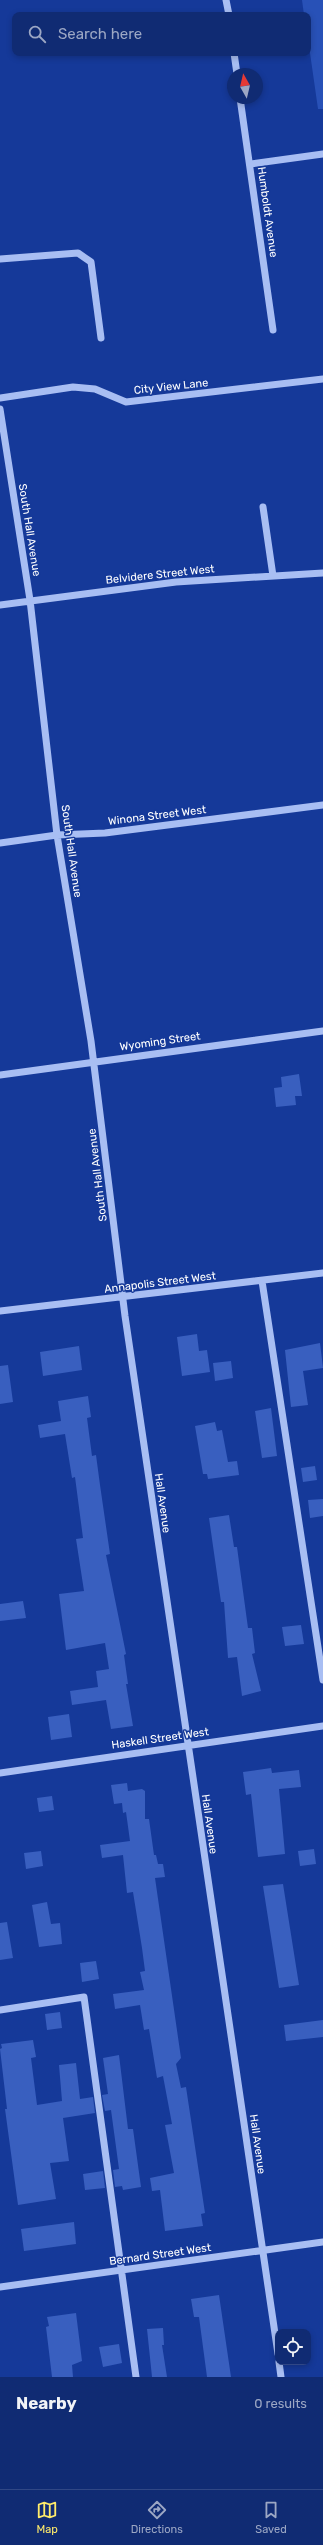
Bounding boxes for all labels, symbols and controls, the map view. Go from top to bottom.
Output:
search box [12,12,311,56]
icon: search [26,23,48,45]
text: Search here [58,25,142,43]
north arrow [227,68,263,104]
street label: Humboldt Avenue [255,166,280,258]
street label: City View Lane [133,376,209,397]
street label: South Hall Avenue [16,483,43,577]
street label: Belvidere Street West [105,562,216,587]
street label: Winona Street West [107,803,208,828]
street label: South Hall Avenue [59,804,84,898]
street label: Wyoming Street [119,1029,202,1054]
street label: South Hall Avenue [85,1128,110,1222]
street label: Annapolis Street West [104,1269,217,1296]
street label: Hall Avenue [152,1472,173,1534]
street label: Haskell Street West [111,1725,210,1752]
street label: Hall Avenue [199,1793,220,1855]
street label: Hall Avenue [247,2113,268,2175]
street label: Bernard Street West [108,2241,213,2268]
map controls [275,2329,311,2365]
button: locate [275,2329,311,2365]
text: Nearby [16,2393,77,2413]
text: 0 results [254,2396,307,2411]
tab: Map [36,2499,58,2536]
tab: Directions [131,2499,183,2536]
tab: Saved [255,2499,287,2536]

